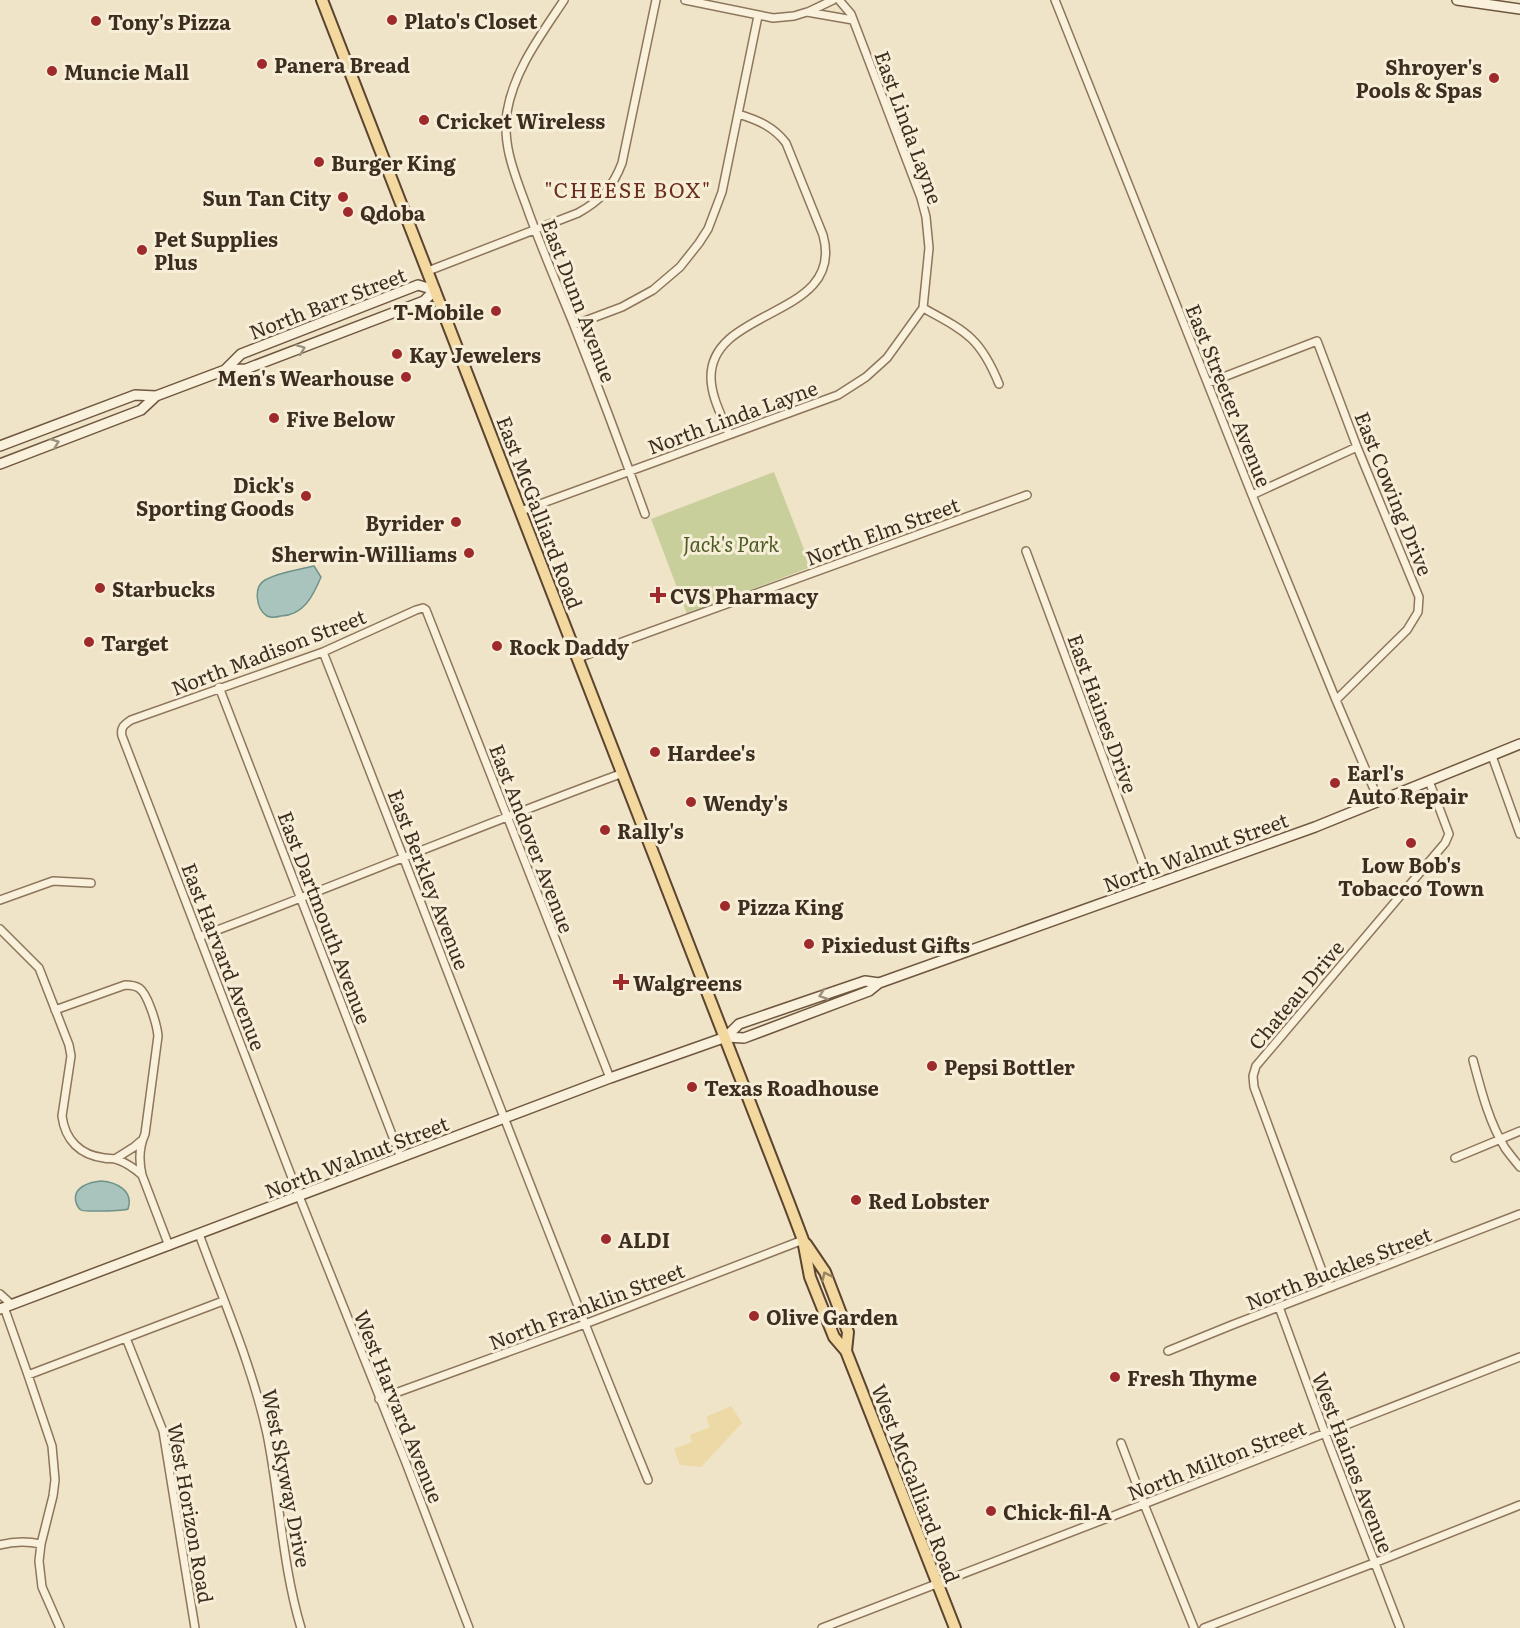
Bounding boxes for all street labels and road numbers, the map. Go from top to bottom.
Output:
street label: East Linda Layne [868,46,952,208]
street label: East Dunn Avenue [535,214,625,386]
street label: North Barr Street [244,258,410,346]
street label: East Streeter Avenue [1180,299,1280,491]
street label: North Linda Layne [643,371,821,461]
street label: East Cowing Drive [1348,406,1442,580]
street label: East McGalliard Road [490,411,592,613]
street label: North Elm Street [801,488,963,572]
street label: North Madison Street [166,600,370,702]
street label: East Haines Drive [1061,629,1147,797]
street label: East Andover Avenue [483,739,583,937]
street label: East Berkley Avenue [382,784,478,974]
street label: North Walnut Street [1098,804,1292,898]
street label: East Dartmouth Avenue [272,806,380,1028]
street label: East Harvard Avenue [175,858,275,1054]
street label: Chateau Drive [1240,933,1350,1055]
street label: North Walnut Street [260,1107,452,1205]
street label: North Buckles Street [1241,1218,1435,1316]
street label: North Franklin Street [484,1254,688,1356]
street label: West Harvard Avenue [348,1305,452,1507]
street label: West Haines Avenue [1306,1367,1402,1557]
street label: West McGalliard Road [865,1379,969,1587]
street label: West Skyway Drive [256,1386,320,1570]
street label: North Milton Street [1122,1411,1310,1507]
street label: West Horizon Road [161,1421,223,1605]

